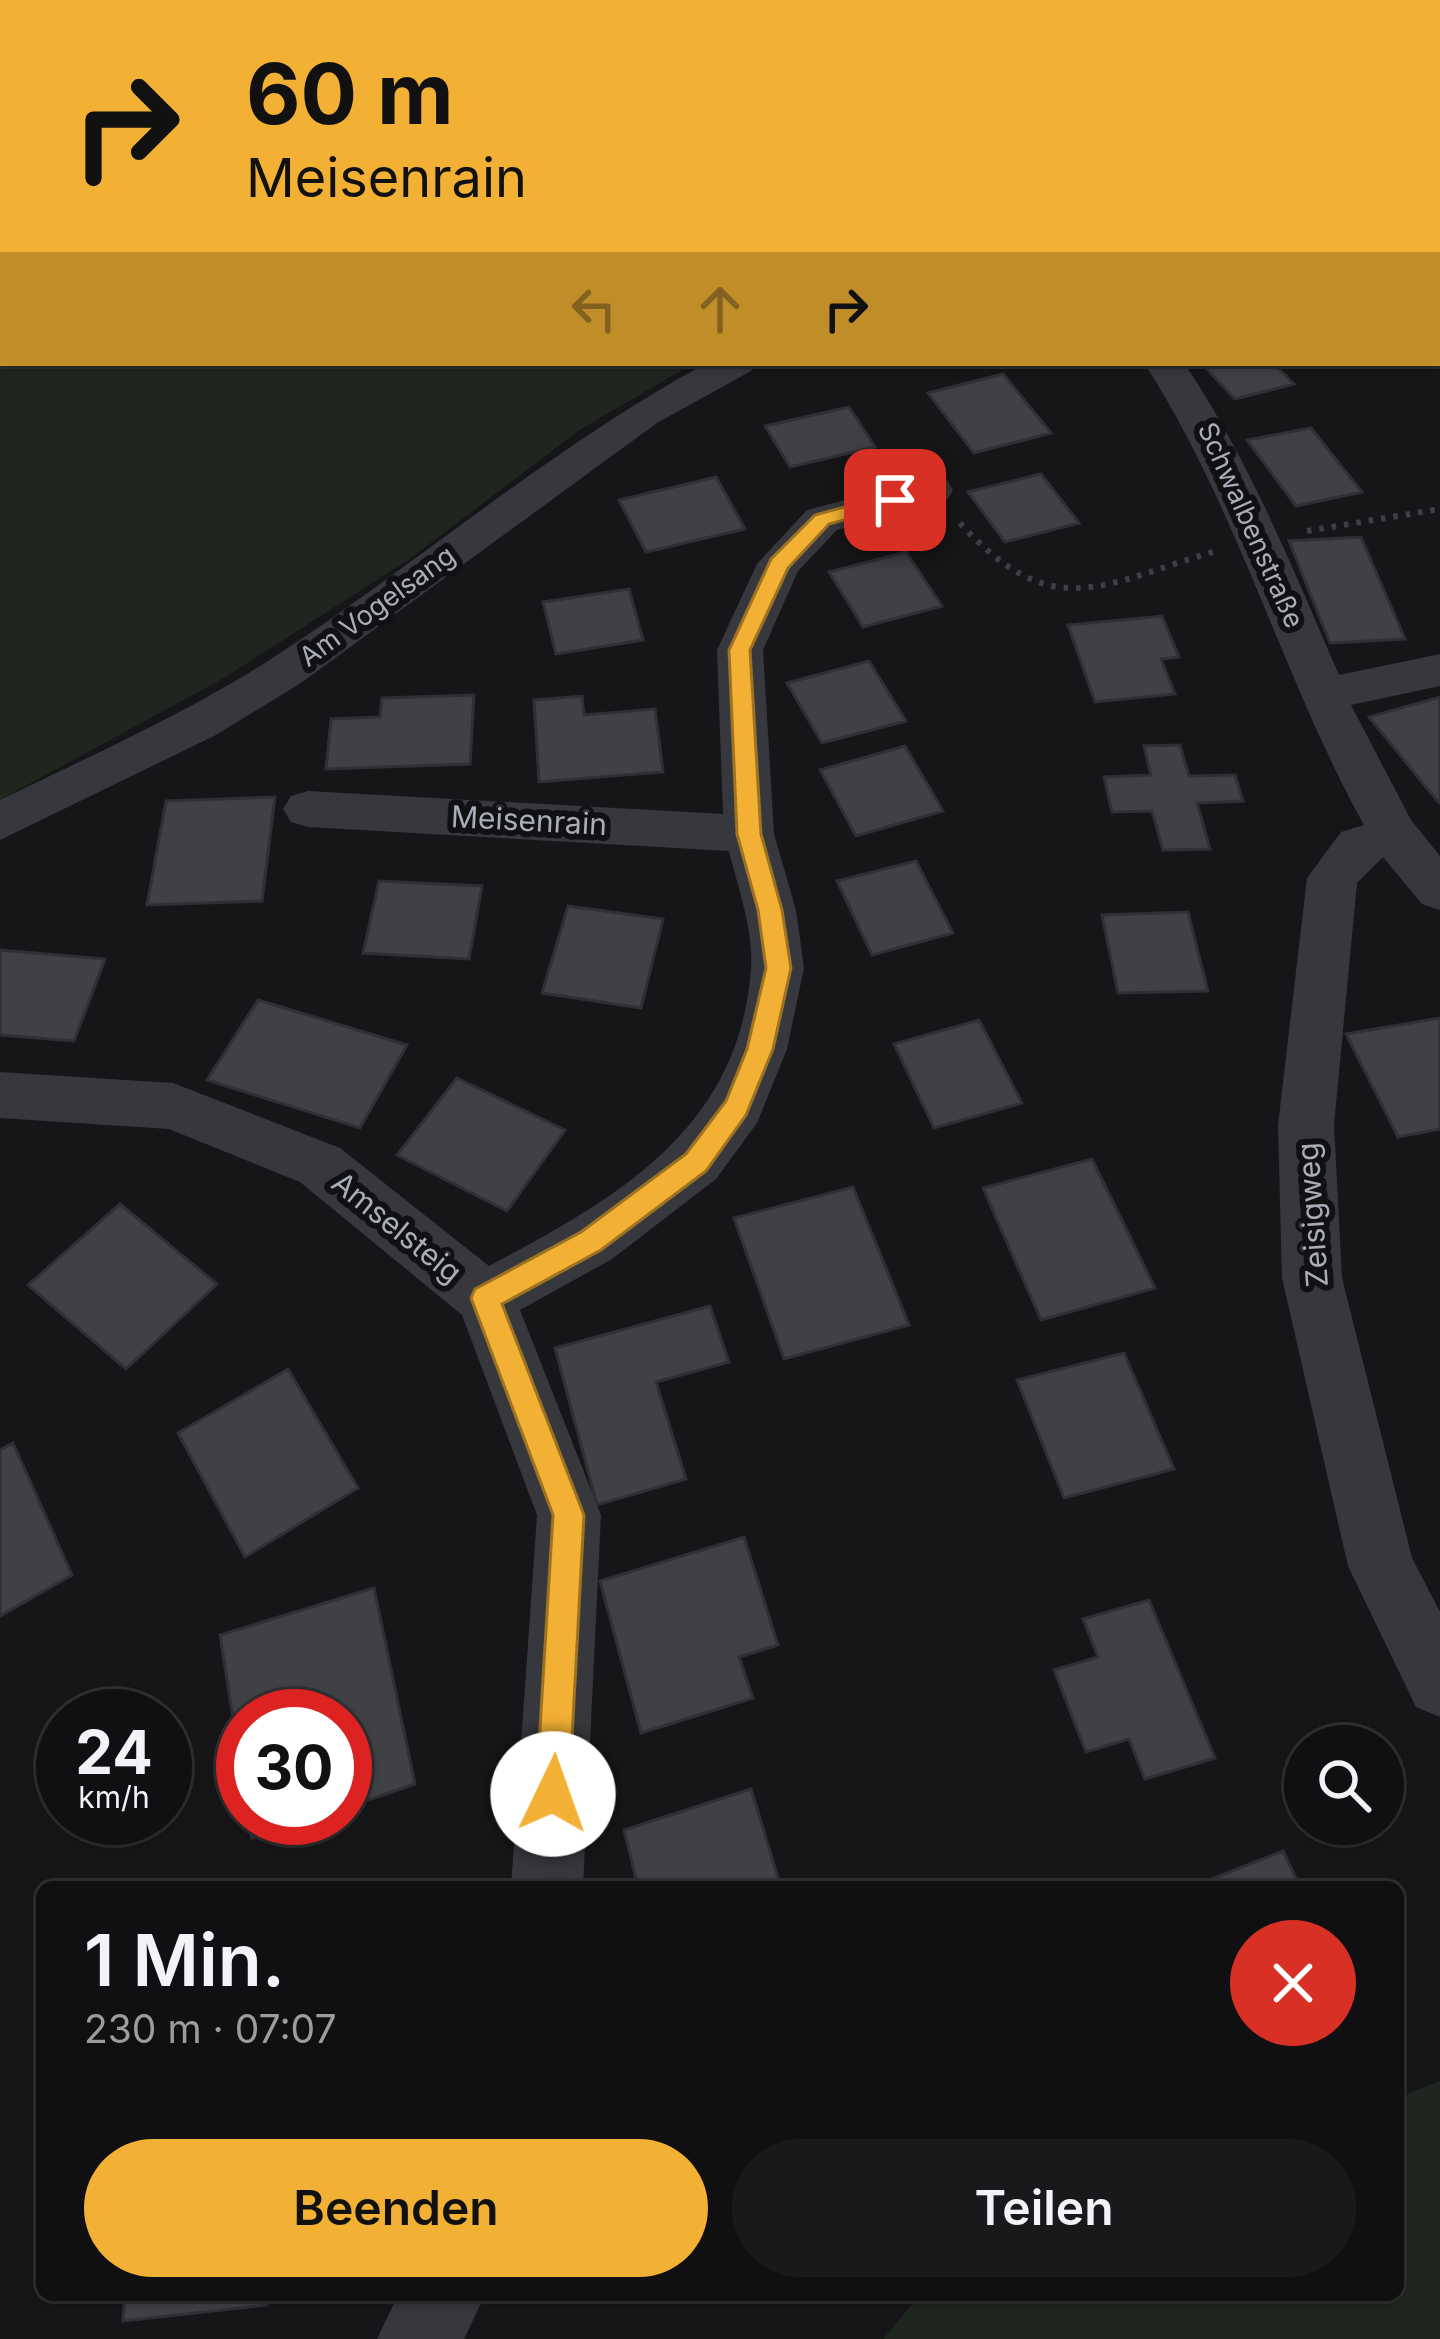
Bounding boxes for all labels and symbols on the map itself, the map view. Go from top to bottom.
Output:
street label: Schwalbenstraße [1191,417,1311,633]
pin [844,449,946,551]
street label: Am Vogelsang [293,539,461,673]
street label: Meisenrain [450,798,608,842]
street label: Zeisigweg [1289,1141,1335,1289]
street label: Amselsteig [325,1164,469,1290]
speed limit sign: 30 [216,1689,372,1845]
position arrow [490,1731,616,1857]

